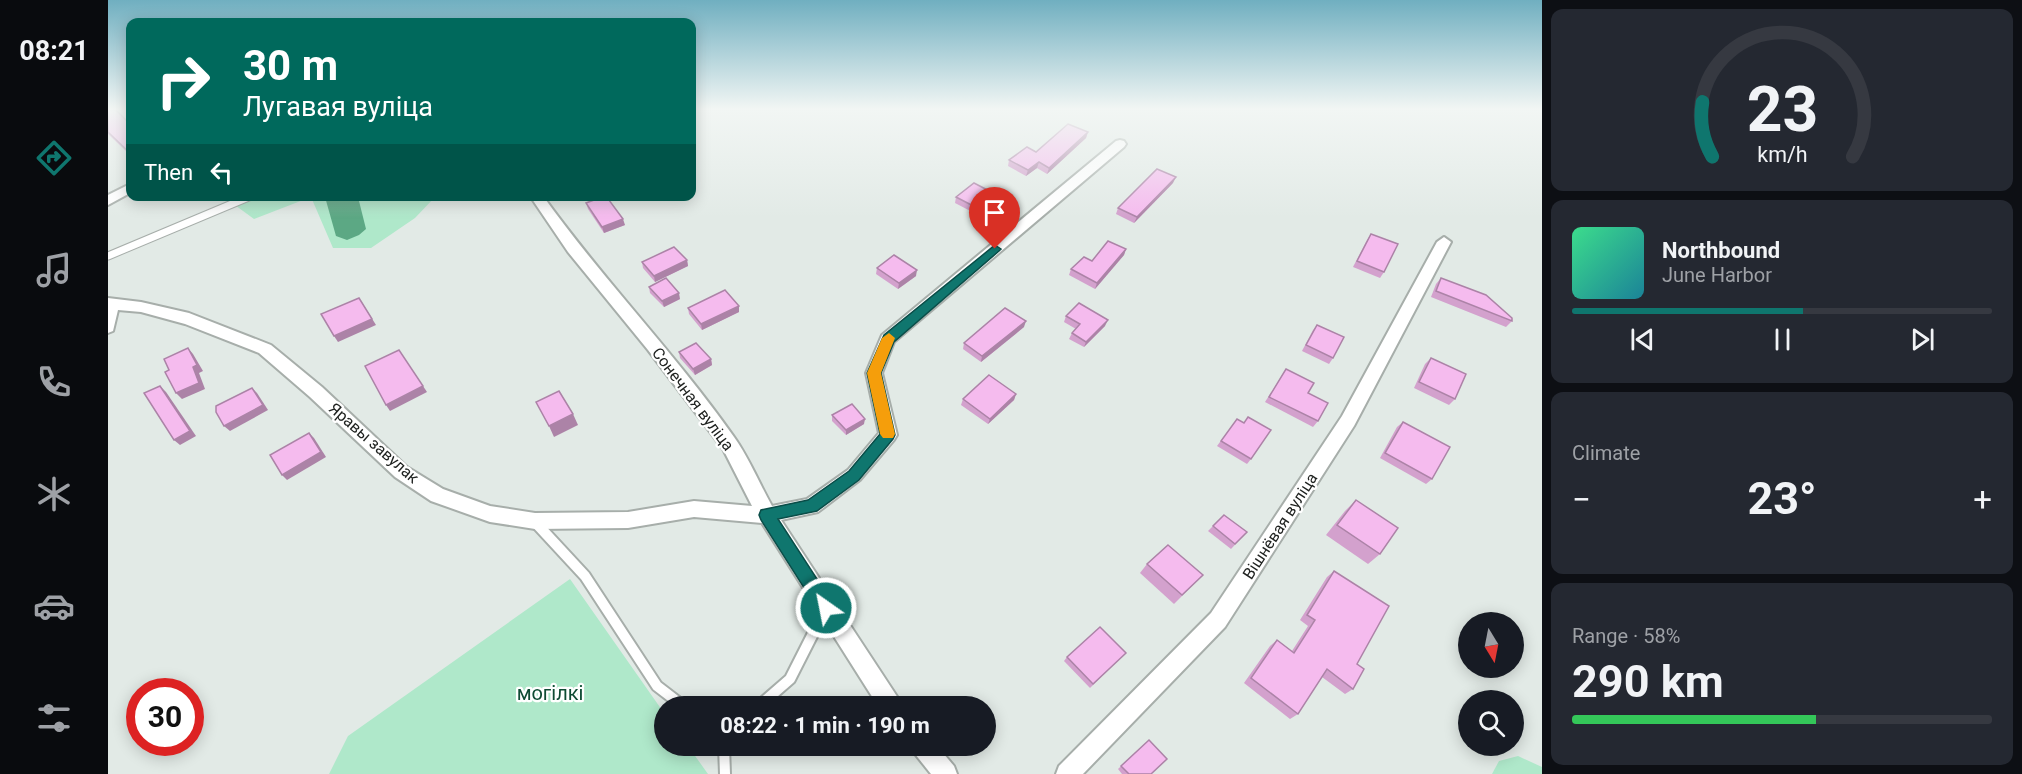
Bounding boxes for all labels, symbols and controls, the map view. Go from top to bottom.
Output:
text: 08:21 [19,35,89,67]
text: 30 m [243,41,338,90]
icon: right [144,42,222,120]
text: 23 [1746,73,1818,146]
text: Лугавая вуліца [243,91,433,123]
icon: directions [33,137,75,179]
text: km/h [1757,143,1807,168]
icon: left [205,156,238,189]
text: Then [144,160,193,185]
pin [969,187,1020,249]
icon: arrive [978,196,1011,229]
text: Northbound [1662,238,1780,263]
icon: music [33,249,75,291]
text: June Harbor [1662,263,1772,287]
icon: previous [1626,323,1659,356]
icon: pause [1766,323,1799,356]
icon: next [1906,323,1939,356]
street label: Сонечная вуліца [648,344,738,454]
icon: phone [33,361,75,403]
street label: Яравы завулак [325,399,423,488]
text: Climate [1572,441,1640,465]
street label: Вішнёвая вуліца [1239,469,1321,583]
text: 23° [1747,472,1817,525]
icon: climate [33,473,75,515]
text: − [1572,480,1591,519]
text: + [1973,480,1992,519]
position arrow [794,576,858,640]
icon: car [33,585,75,627]
north arrow [1458,612,1524,678]
map controls [1458,612,1524,756]
text: Range · 58% [1572,624,1680,648]
text: 290 km [1572,655,1724,708]
speed limit sign: 30 [126,678,204,756]
park label: могілкі [517,681,583,705]
button: search [1458,690,1524,756]
icon: filters [33,697,75,739]
text: 08:22 · 1 min · 190 m [720,713,930,738]

